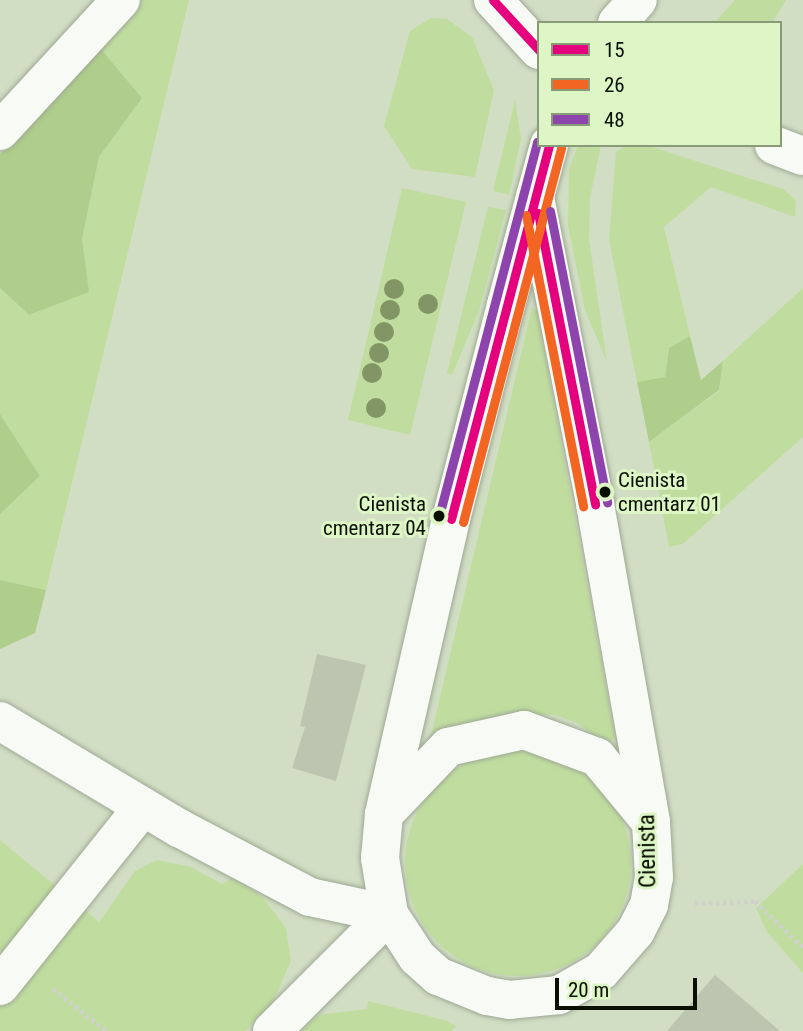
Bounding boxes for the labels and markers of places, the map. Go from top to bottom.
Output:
place label: Cienista cmentarz 01 [618,467,721,517]
marker: Cienista cmentarz 01 [598,485,612,499]
place label: Cienista cmentarz 04 [323,491,426,541]
marker: Cienista cmentarz 04 [432,509,446,523]

